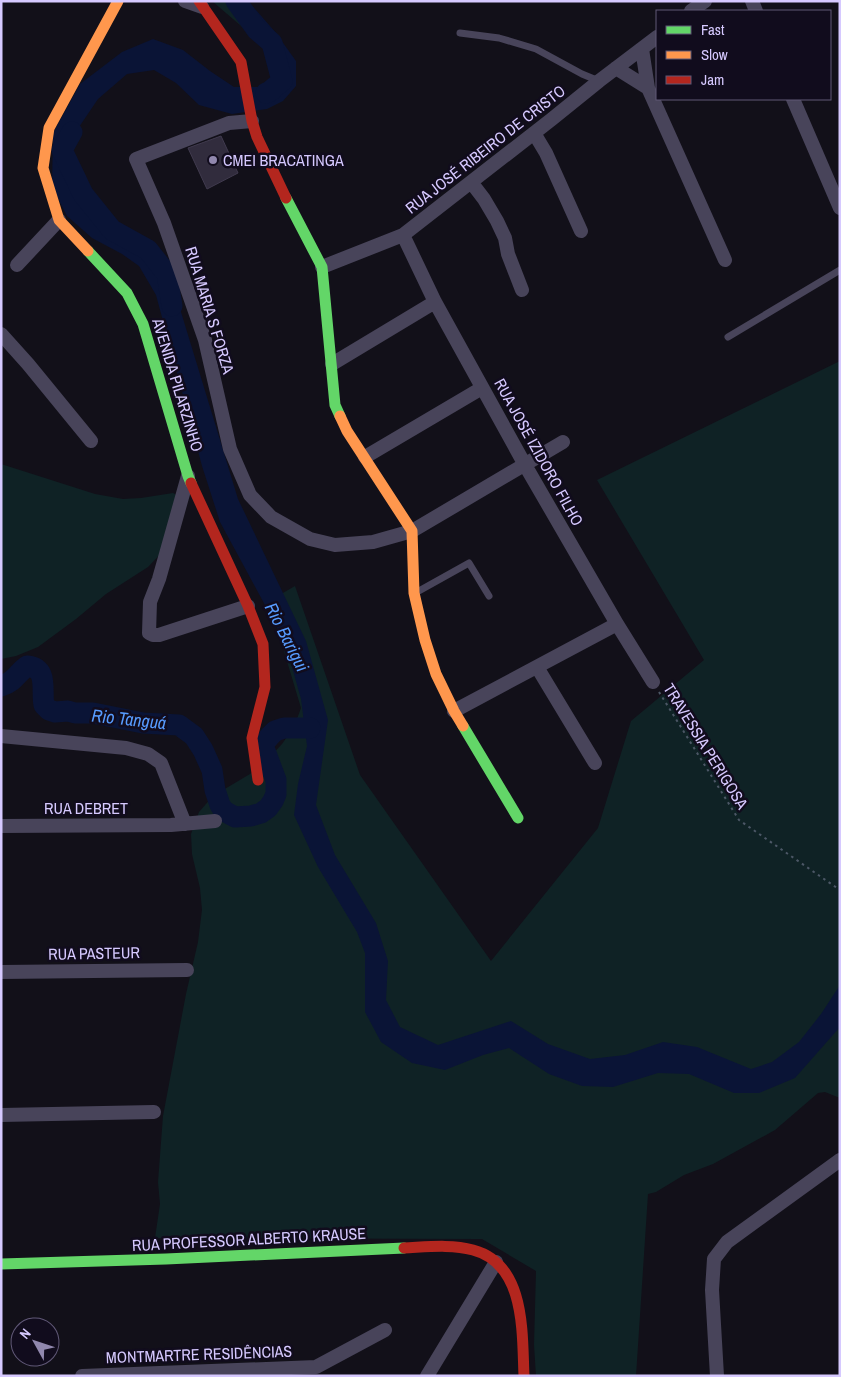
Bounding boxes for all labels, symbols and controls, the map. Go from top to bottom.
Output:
legend [656,10,831,100]
text: Fast [701,19,725,40]
text: Slow [701,44,728,65]
text: Jam [701,69,724,90]
street label: RUA JOSÉ RIBEIRO DE CRISTO [400,80,570,218]
place label: CMEI BRACATINGA [223,149,344,171]
marker: CMEI BRACATINGA [207,154,219,166]
street label: RUA MARIA S FORZA [180,244,240,377]
street label: AVENIDA PILARZINHO [147,315,209,454]
street label: RUA JOSÉ IZIDORO FILHO [489,374,589,530]
water label: Rio Barigui [259,598,315,676]
street label: TRAVESSIA PERIGOSA [658,679,754,813]
water label: Rio Tanguá [90,703,168,735]
street label: RUA DEBRET [44,797,128,819]
street label: RUA PASTEUR [48,941,141,965]
street label: RUA PROFESSOR ALBERTO KRAUSE [131,1222,367,1256]
north arrow [10,1317,60,1367]
text: N [15,1325,35,1343]
street label: MONTMARTRE RESIDÊNCIAS [105,1340,293,1368]

